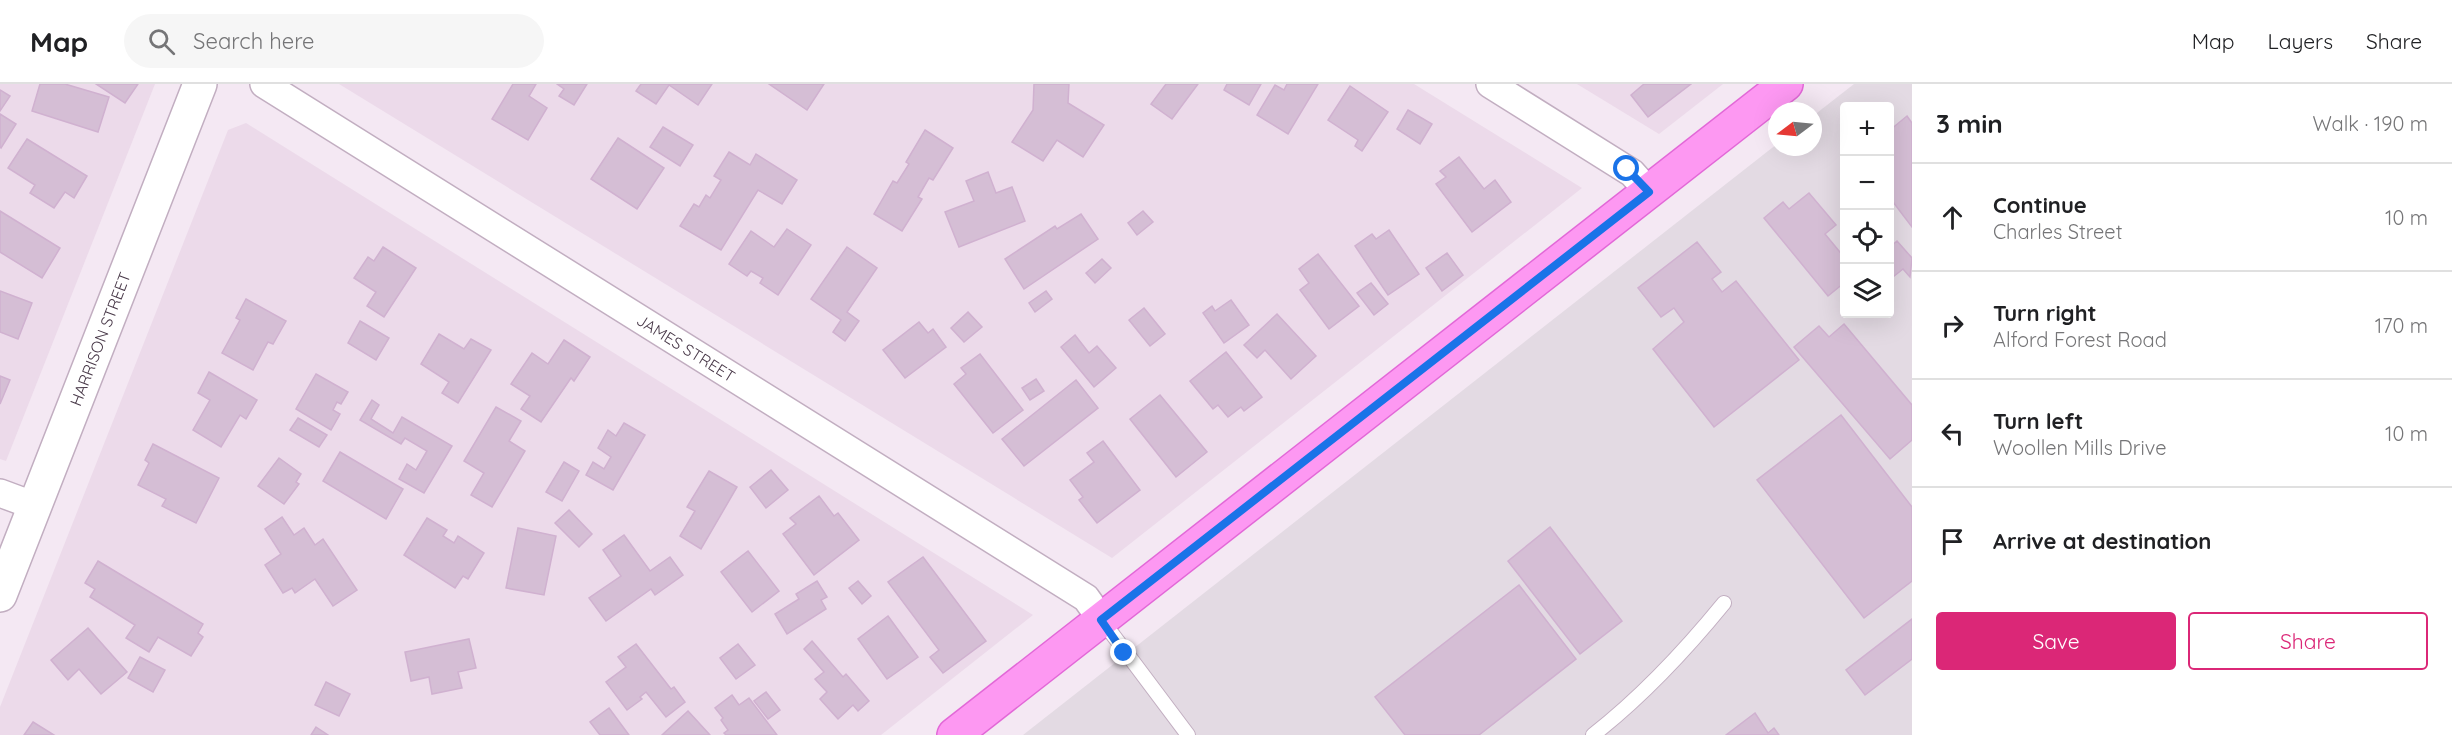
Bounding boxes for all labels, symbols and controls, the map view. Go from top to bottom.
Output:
search box [124,14,544,68]
text: Map [30,24,88,59]
icon: search [145,25,178,58]
text: Search here [193,27,315,55]
text: Map [2192,28,2235,54]
text: Layers [2268,28,2333,54]
text: Share [2366,28,2422,54]
north arrow [1768,102,1822,156]
map controls [1840,102,1894,318]
button: + [1840,102,1894,156]
text: 3 min [1936,107,2003,140]
text: Walk · 190 m [2312,111,2428,136]
route start [1613,155,1639,181]
button: − [1840,156,1894,210]
text: Continue [1993,191,2087,219]
icon: ahead [1936,201,1969,234]
text: 10 m [2385,205,2428,230]
button: locate [1840,210,1894,264]
text: Charles Street [1993,219,2122,244]
button: layers [1840,264,1894,318]
street label: HARRISON STREET [65,269,135,409]
text: Turn right [1993,299,2097,327]
icon: right [1936,309,1969,342]
street label: JAMES STREET [633,310,739,386]
text: 170 m [2375,313,2428,338]
text: Alford Forest Road [1993,327,2167,352]
text: Turn left [1993,407,2083,435]
icon: left [1936,417,1969,450]
text: 10 m [2385,421,2428,446]
text: Woollen Mills Drive [1993,435,2167,460]
icon: arrive [1936,525,1969,558]
text: Arrive at destination [1993,527,2211,555]
button: Save [1936,612,2176,670]
button: Share [2188,612,2428,670]
route end [1110,639,1136,665]

